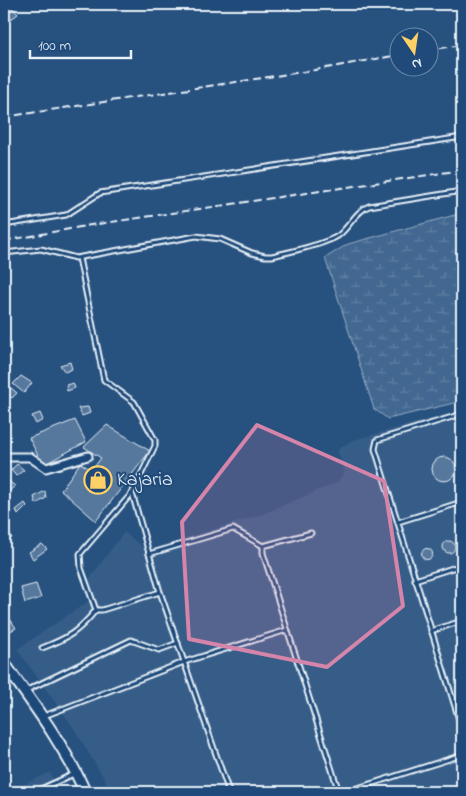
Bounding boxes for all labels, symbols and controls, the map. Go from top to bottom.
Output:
scale bar [30,28,131,60]
north arrow [388,28,438,78]
text: 100 m [38,35,71,57]
text: N [410,52,424,74]
shop icon: Kajaria [83,465,113,495]
place label: Kajaria [117,466,173,495]

